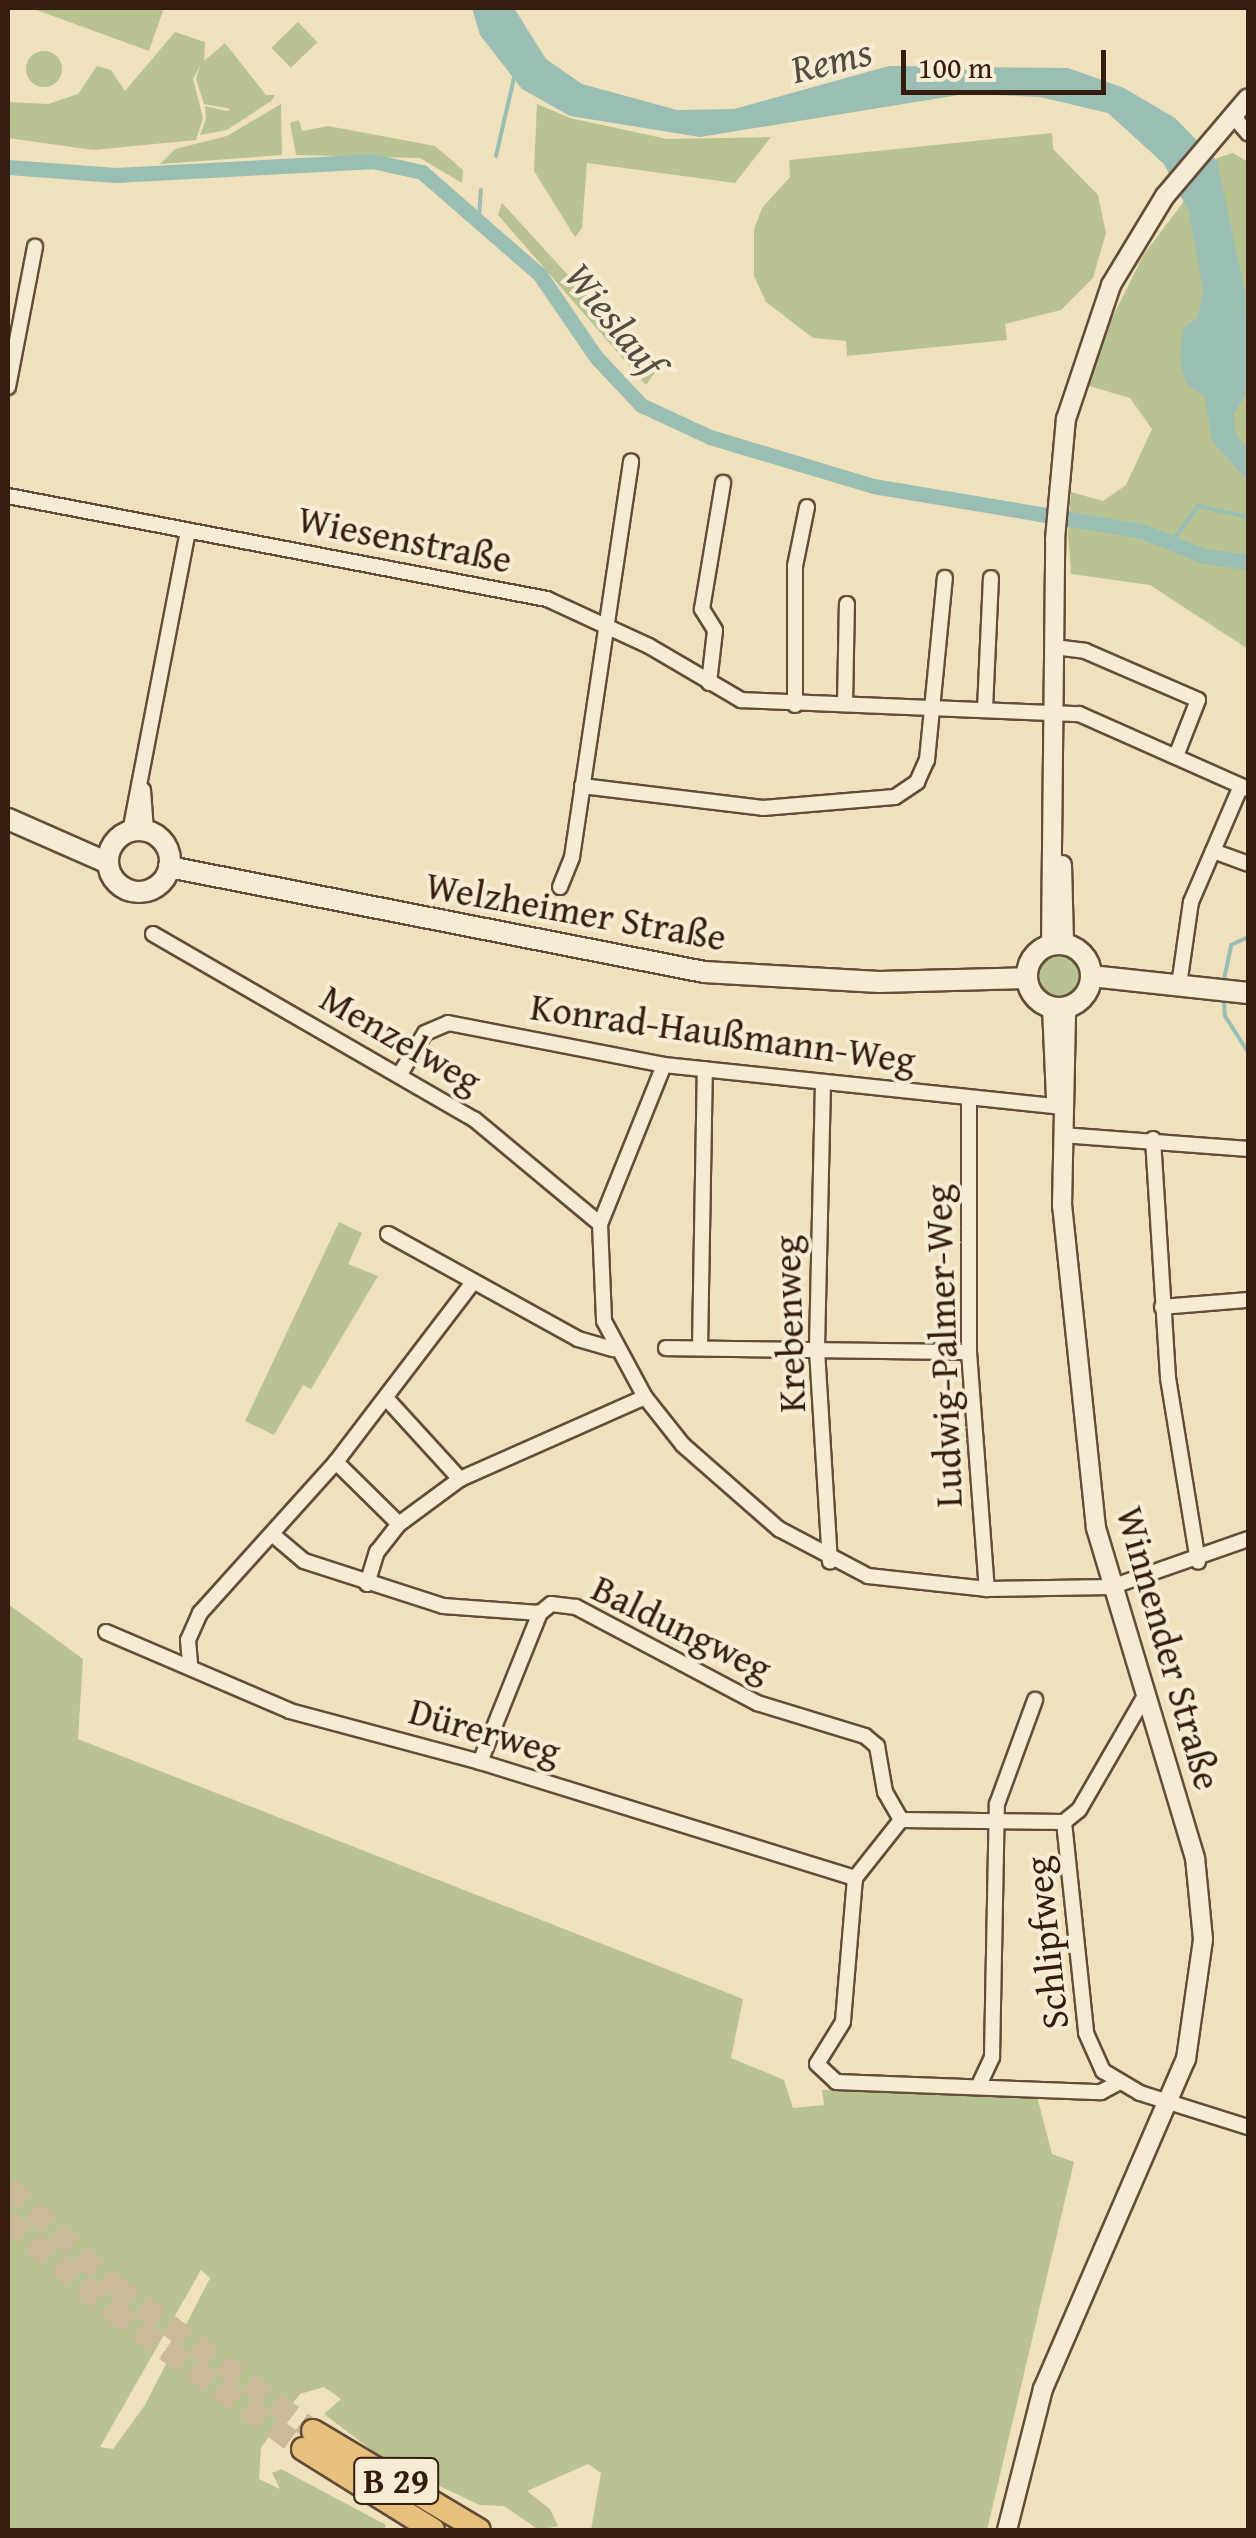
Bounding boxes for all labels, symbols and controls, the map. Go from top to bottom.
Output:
water label: Rems [786,27,876,93]
scale bar [906,30,1111,92]
text: 100 m [918,45,992,89]
water label: Wieslauf [555,253,675,385]
street label: Wiesenstraße [294,496,516,582]
street label: Welzheimer Straße [422,862,730,960]
street label: Menzelweg [312,975,490,1103]
street label: Konrad-Haußmann-Weg [528,983,918,1083]
street label: Ludwig-Palmer-Weg [915,1184,971,1508]
street label: Krebenweg [763,1235,815,1413]
street label: Winnender Straße [1107,1501,1231,1795]
street label: Baldungweg [585,1565,779,1691]
street label: Dürerweg [404,1688,566,1774]
street label: Schlipfweg [1014,1855,1078,2031]
road number: B 29 [351,2451,441,2511]

